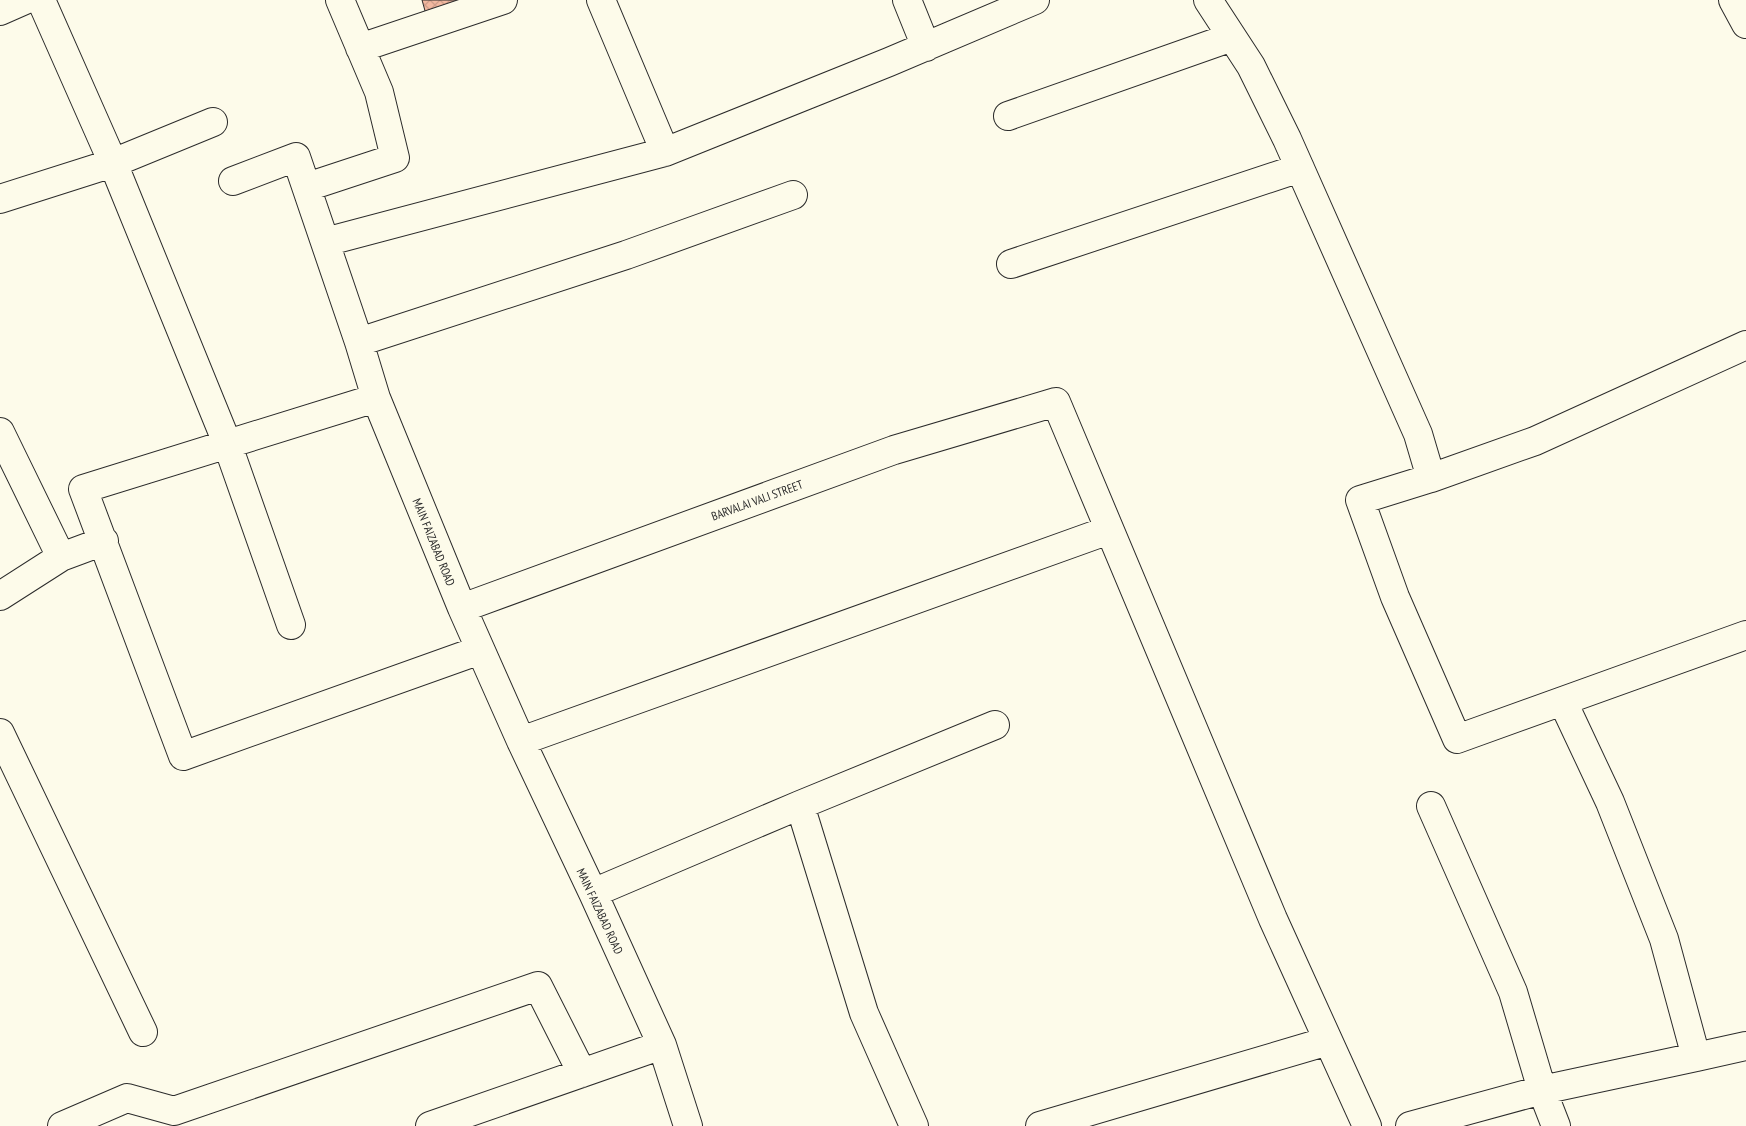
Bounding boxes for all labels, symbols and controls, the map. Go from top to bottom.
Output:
street label: BARVALAI VALI STREET [709,476,805,523]
street label: MAIN FAIZABAD ROAD [410,496,458,588]
street label: MAIN FAIZABAD ROAD [574,866,626,956]

